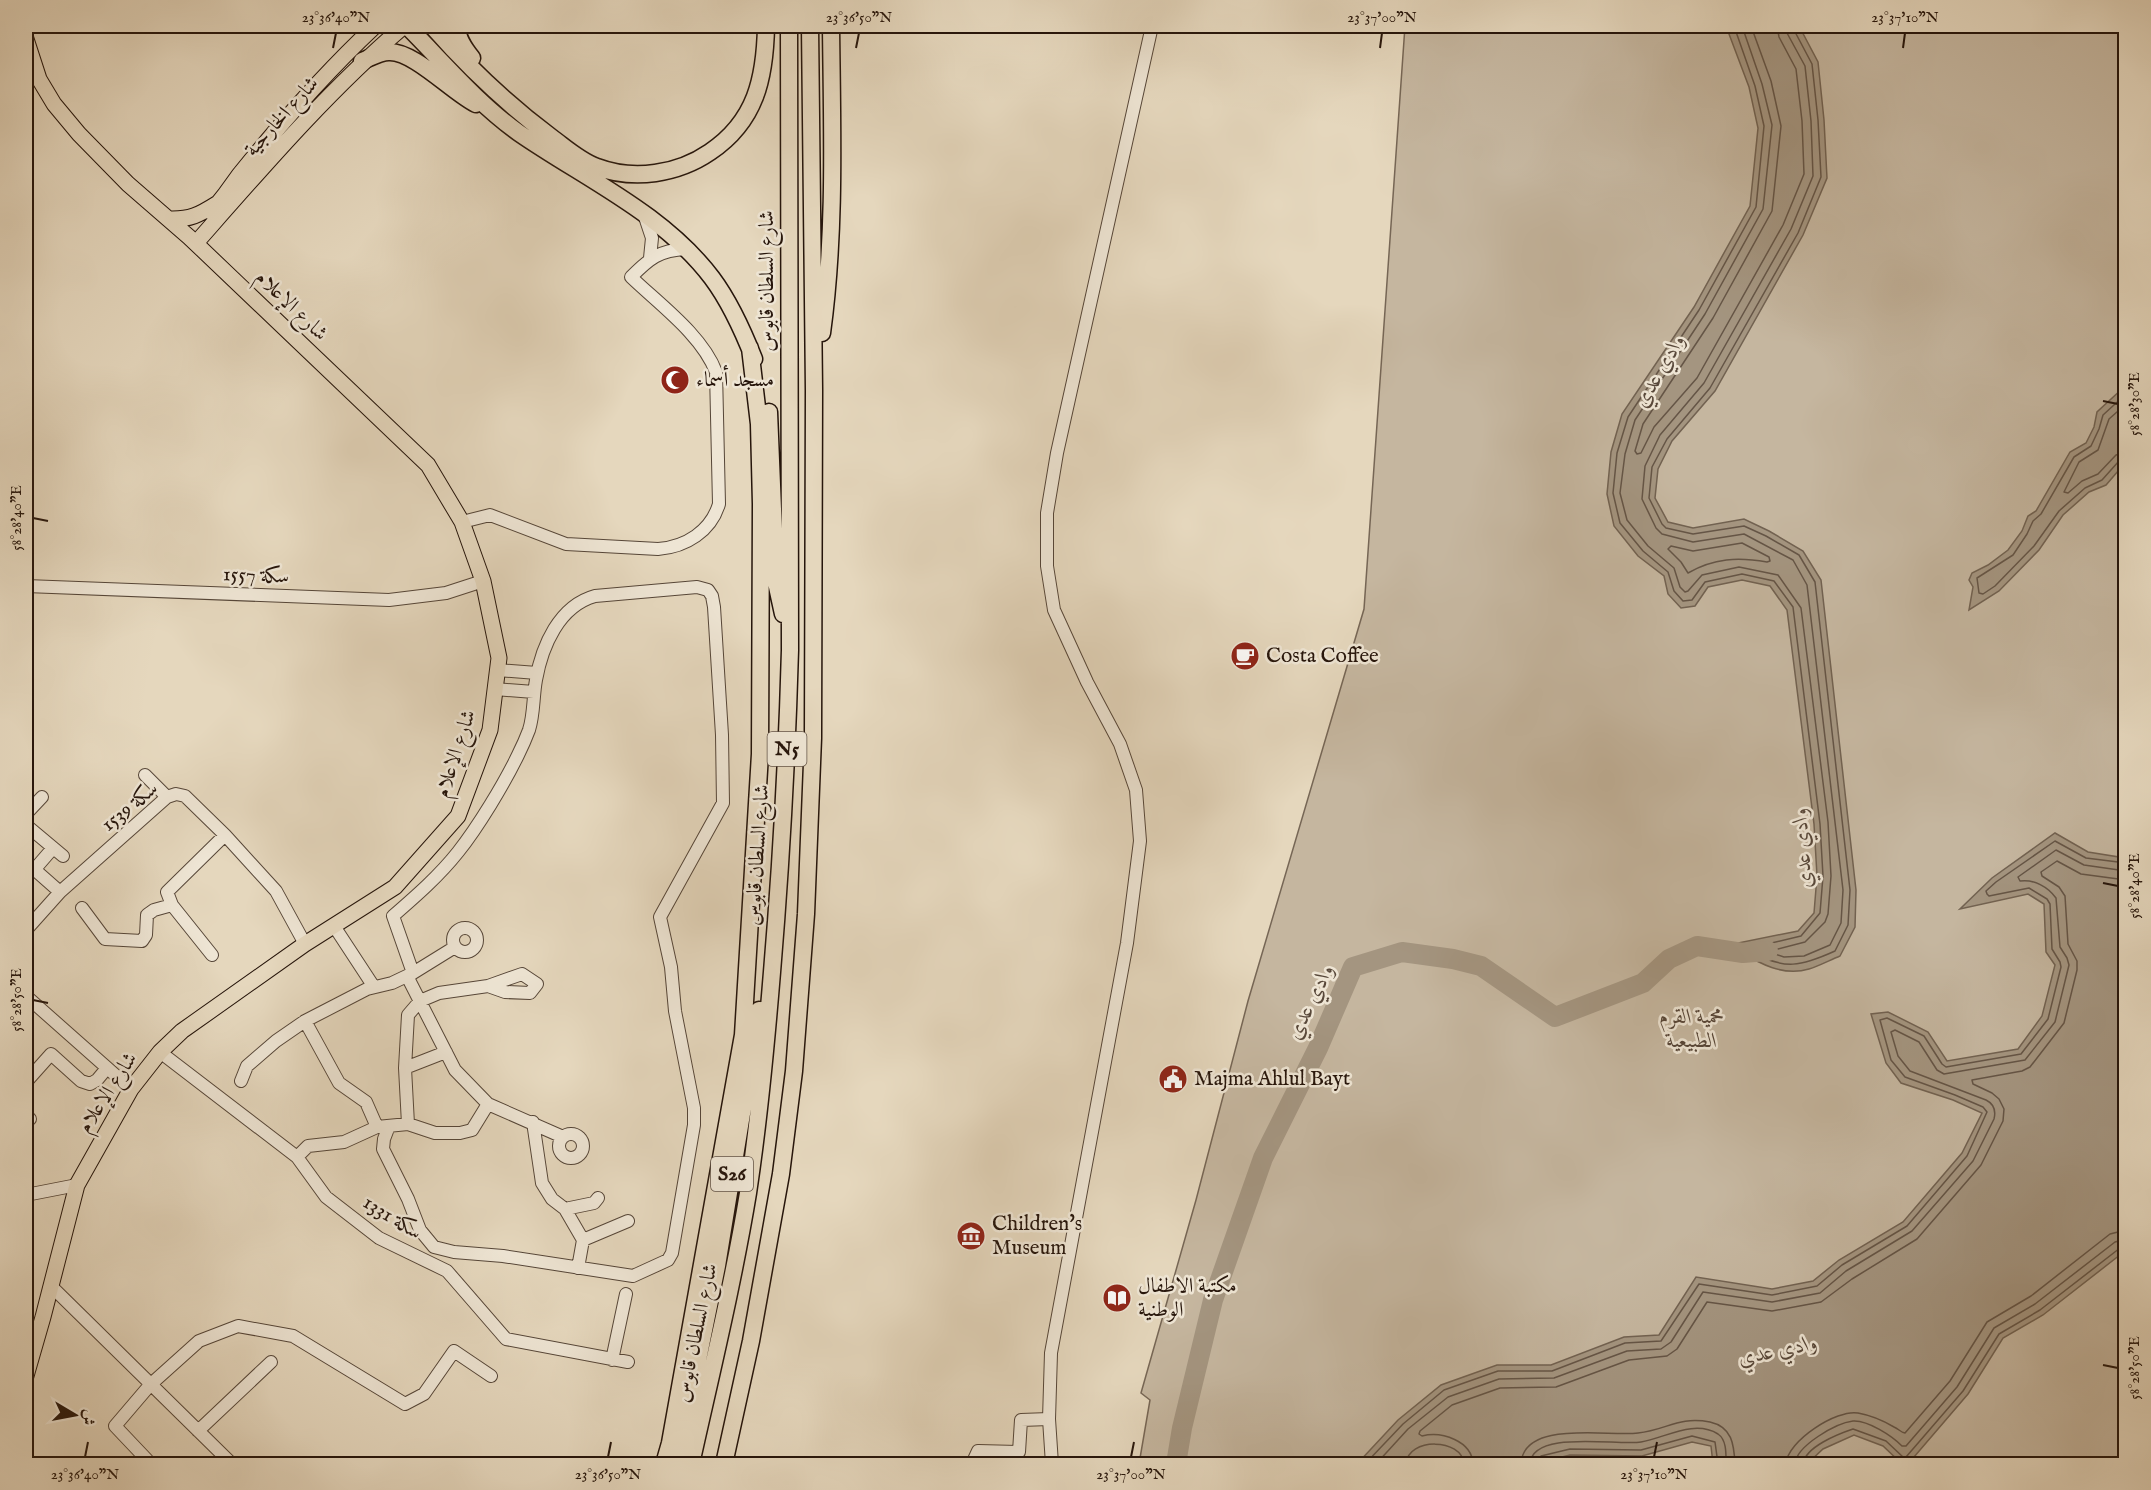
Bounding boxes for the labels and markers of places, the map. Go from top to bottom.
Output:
mosque icon: مسجد أسماء [659,364,691,396]
place label: مسجد أسماء [696,364,774,394]
cafe icon: Costa Coffee [1229,640,1261,672]
place label: Costa Coffee [1266,643,1379,670]
public building icon: Majma Ahlul Bayt [1157,1063,1189,1095]
place label: Majma Ahlul Bayt [1194,1066,1350,1093]
place label: Children's Museum [992,1211,1082,1262]
museum icon: Children's Museum [955,1220,987,1252]
place label: مكتبة الاطفال الوطنية [1138,1273,1237,1324]
library icon: مكتبة الاطفال الوطنية [1101,1282,1133,1314]

